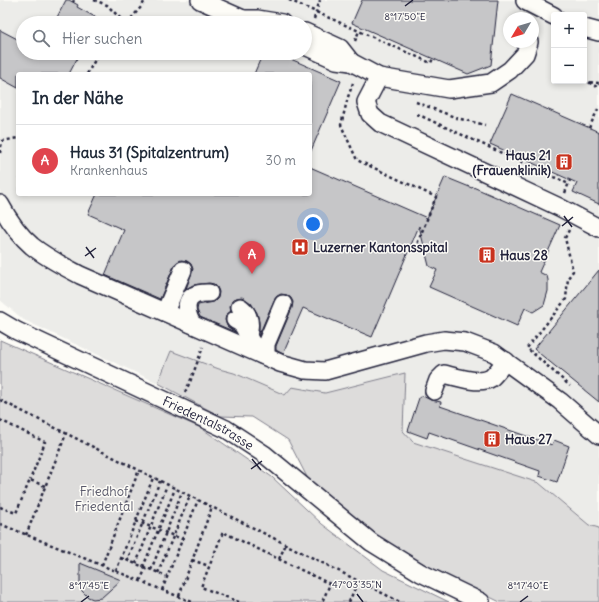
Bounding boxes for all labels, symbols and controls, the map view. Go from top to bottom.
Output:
text: 8°17'50"E [384,10,426,23]
north arrow [503,12,539,48]
map controls [551,12,587,84]
button: + [551,12,587,48]
search box [16,16,312,60]
icon: search [30,27,52,49]
text: Hier suchen [62,29,142,48]
button: − [551,48,587,84]
text: In der Nähe [32,87,124,109]
text: Haus 31 (Spitalzentrum) [70,143,229,162]
place label: Haus 21 (Frauenklinik) [473,147,551,179]
text: A [41,152,49,169]
text: 30 m [266,152,296,169]
building icon: Haus 21 (Frauenklinik) [554,152,574,172]
text: Krankenhaus [70,162,148,179]
your location [303,214,323,234]
hospital icon: Luzerner Kantonsspital [290,237,310,257]
place label: Luzerner Kantonsspital [313,239,448,256]
pin: A [239,241,265,274]
building icon: Haus 28 [477,245,497,265]
place label: Haus 28 [500,247,548,264]
street label: Friedentalstrasse [160,392,257,454]
building icon: Haus 27 [482,429,502,449]
place label: Haus 27 [505,431,552,448]
park label: Friedhof Friedental [75,483,133,515]
text: 47°03'35"N [332,578,382,591]
text: 8°17'45"E [69,579,109,592]
text: 8°17'40"E [507,579,549,592]

